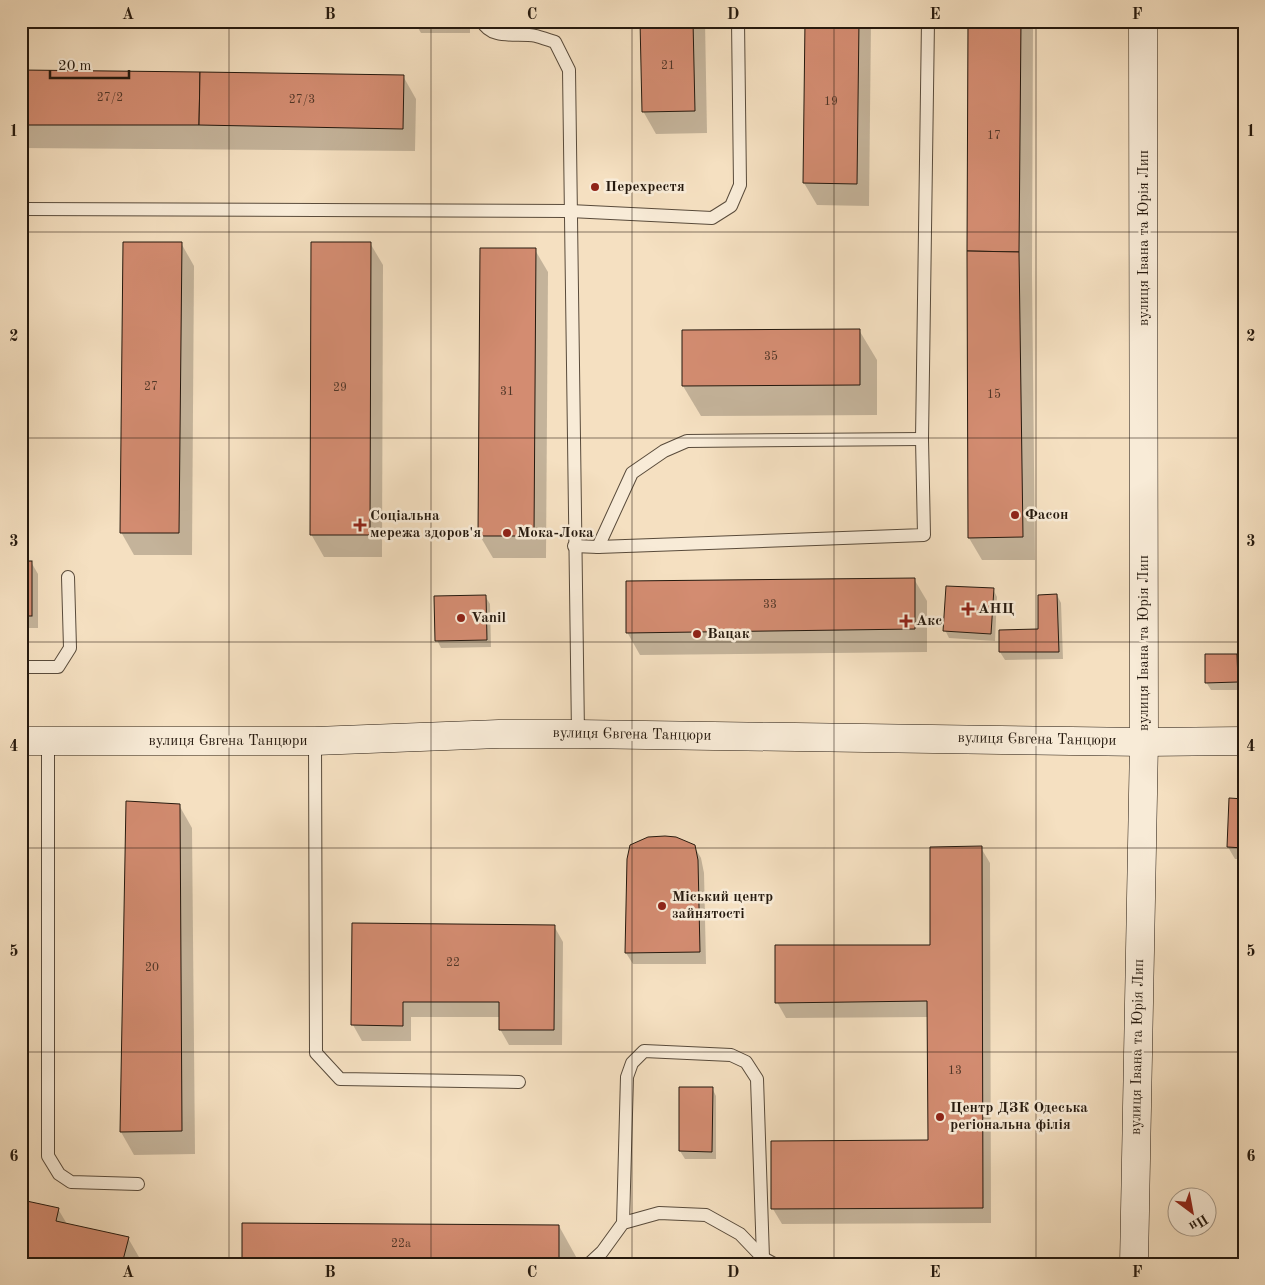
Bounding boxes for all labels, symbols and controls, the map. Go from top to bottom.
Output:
text: A [122,7,134,23]
text: B [324,7,336,23]
text: C [527,7,537,23]
text: D [727,7,739,23]
text: E [929,7,941,23]
text: F [1132,7,1143,23]
scale bar [50,48,129,80]
text: 20 m [58,59,92,74]
house number: 21 [661,60,675,72]
house number: 27/2 [97,92,123,104]
house number: 27/3 [289,94,315,106]
house number: 19 [824,96,838,108]
text: 1 [9,124,19,140]
text: 1 [1246,124,1256,140]
house number: 17 [987,130,1001,142]
street label: вулиця Івана та Юрія Лип [1137,150,1152,326]
place label: Перехрестя [605,180,685,195]
marker: Перехрестя [589,181,601,193]
text: 2 [9,329,19,345]
text: 2 [1246,329,1256,345]
house number: 35 [764,350,778,363]
house number: 27 [144,381,158,393]
house number: 29 [333,382,347,394]
house number: 31 [500,386,514,398]
house number: 15 [987,388,1001,401]
place label: Фасон [1025,508,1068,523]
place label: Соціальна мережа здоров'я [370,509,481,541]
marker: Фасон [1009,509,1021,521]
marker: Соціальна мережа здоров'я [354,519,366,531]
place label: Мока-Лока [517,526,594,541]
marker: Мока-Лока [501,527,513,539]
text: 3 [9,534,19,550]
text: 3 [1246,534,1256,550]
street label: вулиця Івана та Юрія Лип [1137,555,1152,731]
house number: 33 [763,599,777,611]
place label: АНЦ [978,602,1014,617]
marker: АНЦ [962,603,974,615]
place label: Vanil [471,611,507,626]
marker: Vanil [455,612,467,624]
place label: Акс [916,614,942,629]
marker: Акс [900,615,912,627]
place label: Вацак [707,627,750,642]
marker: Вацак [691,628,703,640]
street label: вулиця Євгена Танцюри [552,726,712,744]
street label: вулиця Євгена Танцюри [957,731,1117,749]
street label: вулиця Євгена Танцюри [148,734,308,749]
text: 4 [9,739,19,755]
text: 4 [1246,739,1256,755]
place label: Міський центр зайнятості [672,890,773,922]
marker: Міський центр зайнятості [656,900,668,912]
text: 5 [9,944,19,960]
text: 5 [1246,944,1256,960]
house number: 22 [446,957,460,969]
street label: вулиця Івана та Юрія Лип [1129,959,1147,1135]
house number: 20 [145,962,159,974]
house number: 13 [948,1065,962,1077]
place label: Центр ДЗК Одеська регіональна філія [950,1101,1088,1133]
marker: Центр ДЗК Одеська регіональна філія [934,1111,946,1123]
text: 6 [9,1149,19,1165]
text: 6 [1246,1149,1256,1165]
north arrow [1168,1188,1218,1238]
text: Пн [1186,1211,1210,1233]
house number: 22а [391,1238,411,1250]
text: A [122,1265,134,1281]
text: B [324,1265,336,1281]
text: C [527,1265,537,1281]
text: D [727,1265,739,1281]
text: E [929,1265,941,1281]
text: F [1132,1265,1143,1281]

